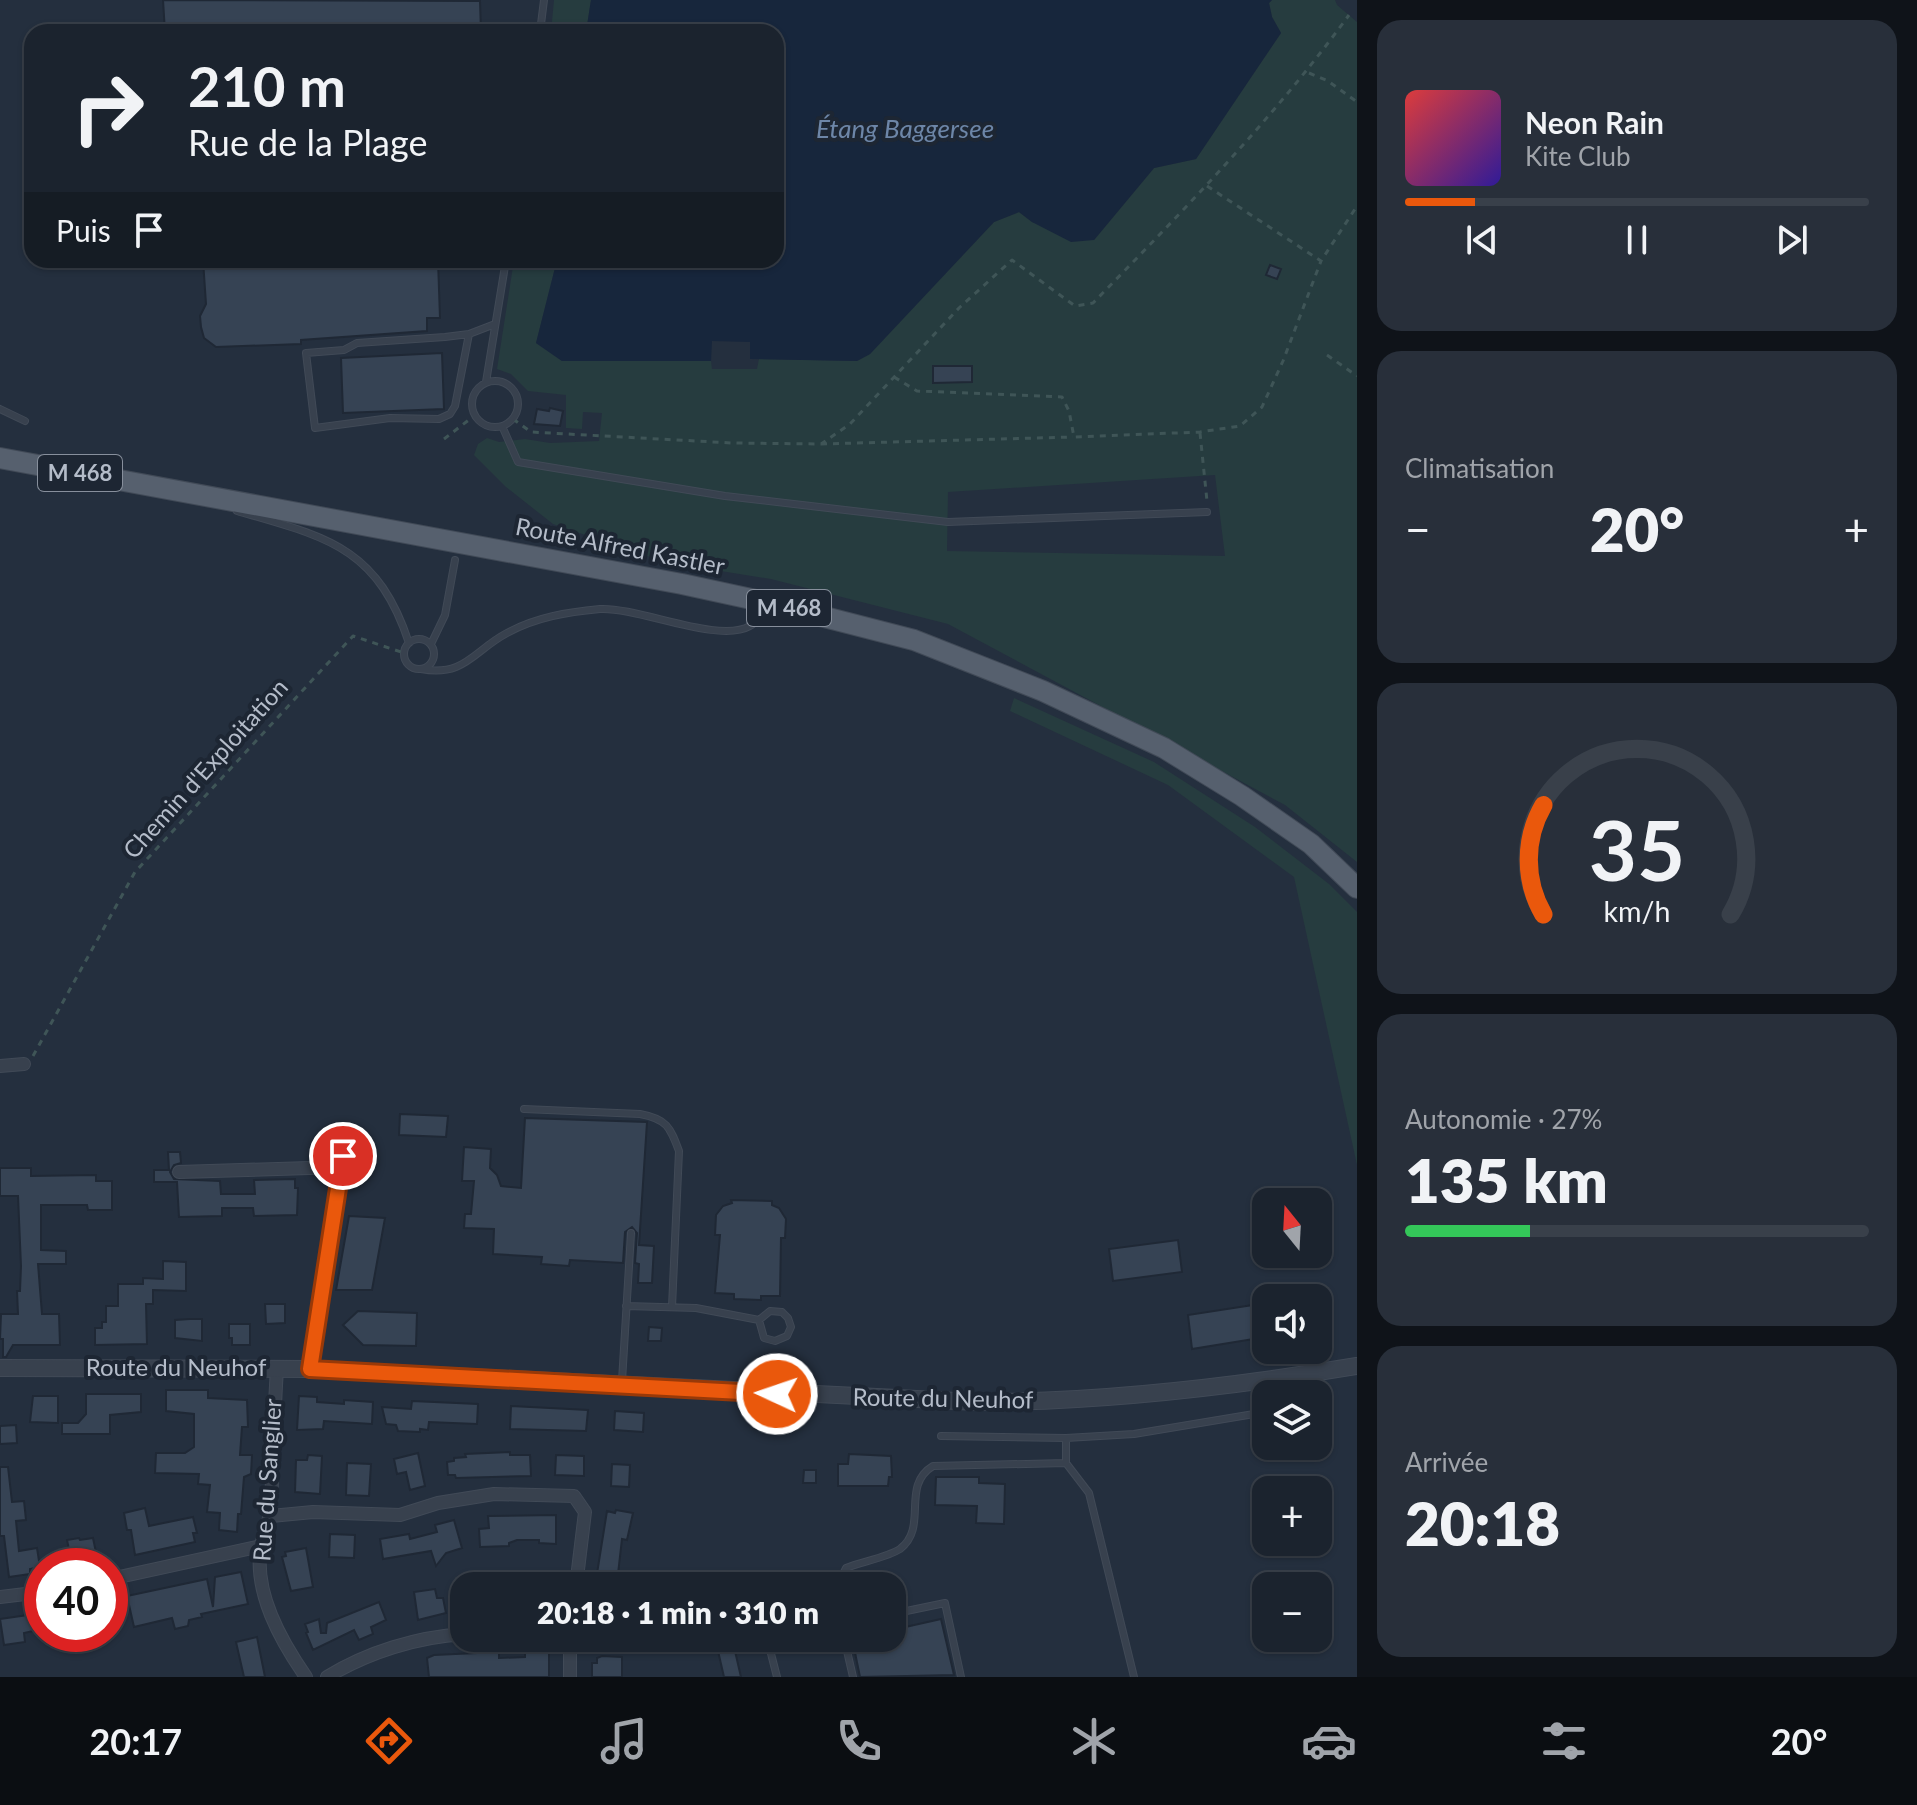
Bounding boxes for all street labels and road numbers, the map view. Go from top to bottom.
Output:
road number: M 468 [38,455,122,491]
street label: Route Alfred Kastler [513,511,728,580]
road number: M 468 [747,590,831,626]
street label: Chemin d'Exploitation [117,672,293,864]
street label: Route du Neuhof [86,1352,267,1381]
street label: Route du Neuhof [852,1381,1034,1414]
street label: Rue du Sanglier [246,1397,287,1562]

